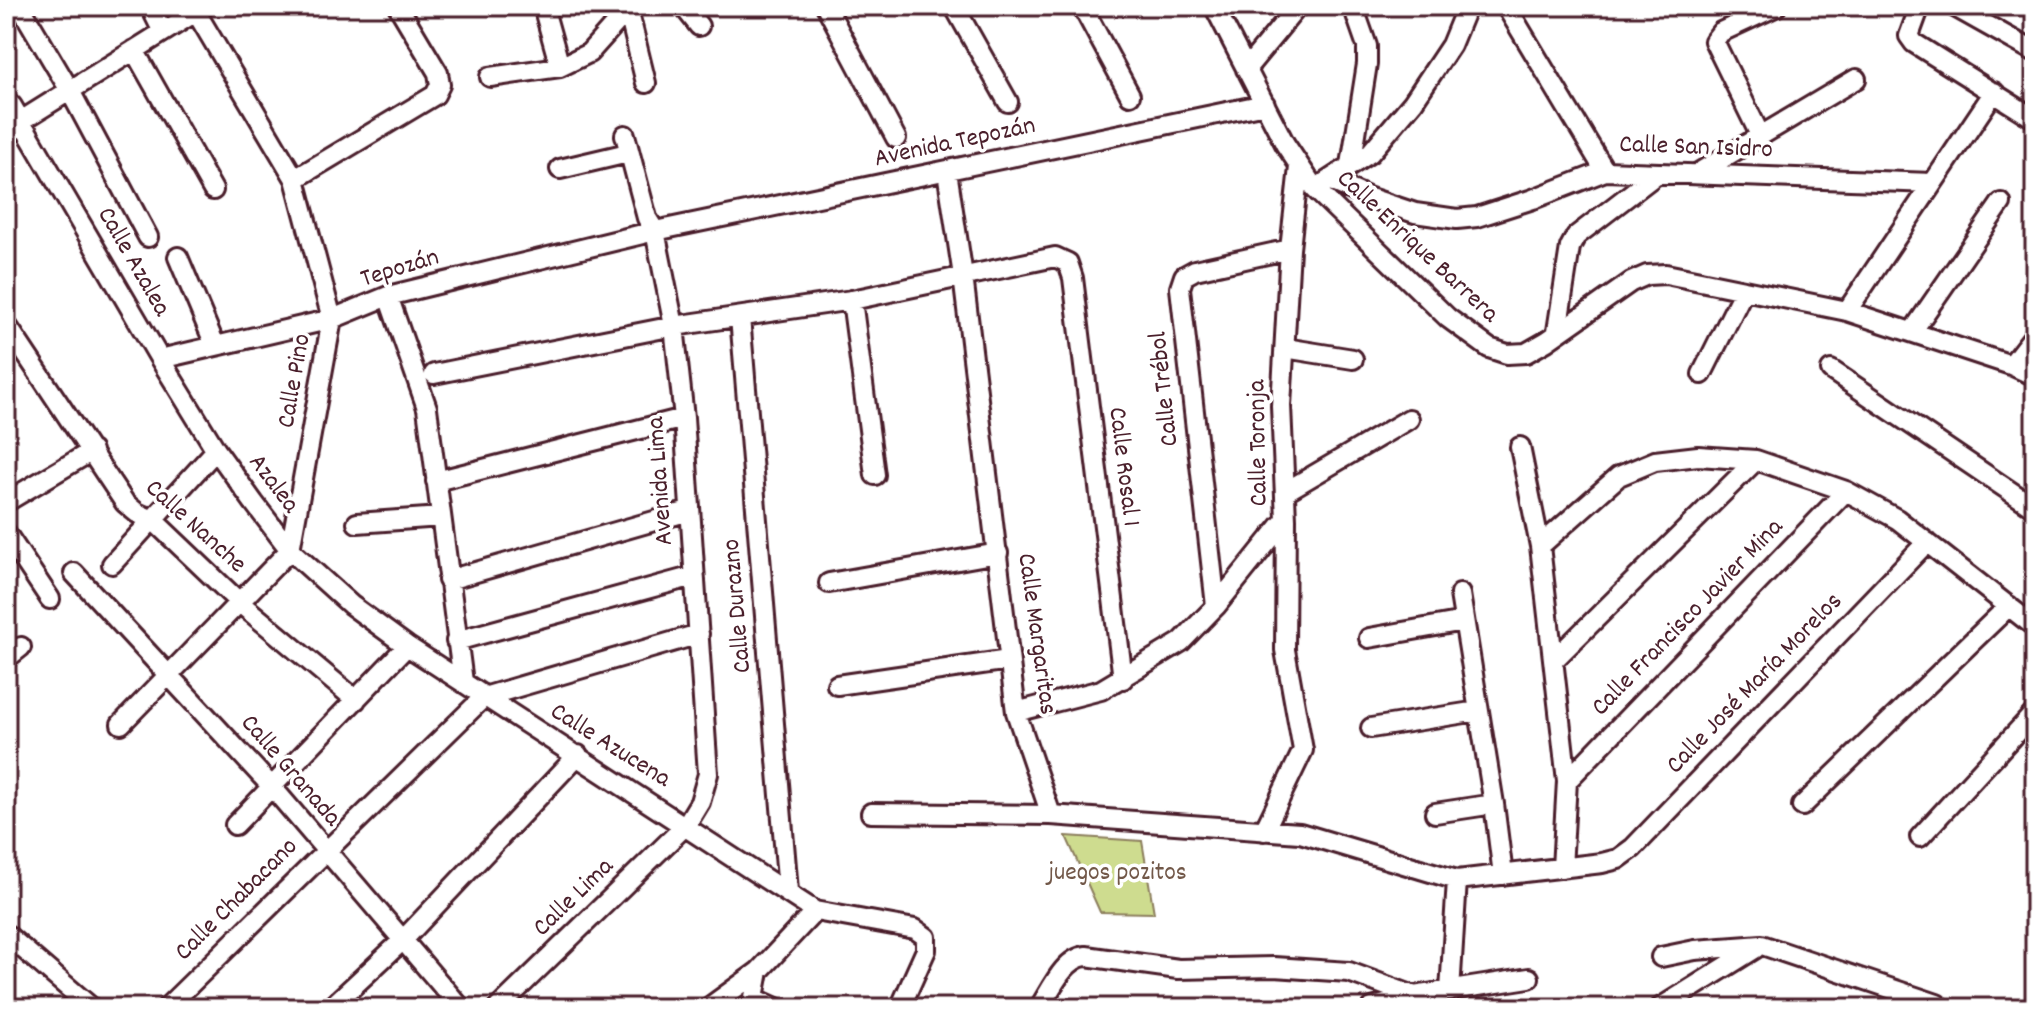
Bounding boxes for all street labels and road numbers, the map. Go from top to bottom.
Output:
street label: Avenida Tepozán [871,108,1039,178]
street label: Calle San Isidro [1619,127,1773,169]
street label: Calle Enrique Barrera [1327,162,1507,333]
street label: Calle Azalea [87,200,180,324]
street label: Tepozán [356,240,444,298]
street label: Calle Trébol [1141,330,1189,448]
street label: Calle Pino [269,331,321,431]
street label: Calle Toronja [1239,379,1279,507]
street label: Calle Rosal 1 [1097,405,1149,529]
street label: Avenida Lima [638,415,684,547]
street label: Azalea [238,446,308,522]
street label: Calle Nanche [136,471,254,583]
street label: Calle Francisco Javier Mina [1583,510,1793,725]
street label: Calle Durazno [714,537,762,675]
street label: Calle Margaritas [1006,551,1066,717]
street label: Calle José María Morelos [1658,585,1852,783]
street label: Calle Azucena [542,694,678,798]
street label: Calle Granada [231,707,350,836]
street label: Calle Chabacano [167,830,307,970]
street label: Calle Lima [525,849,623,946]

